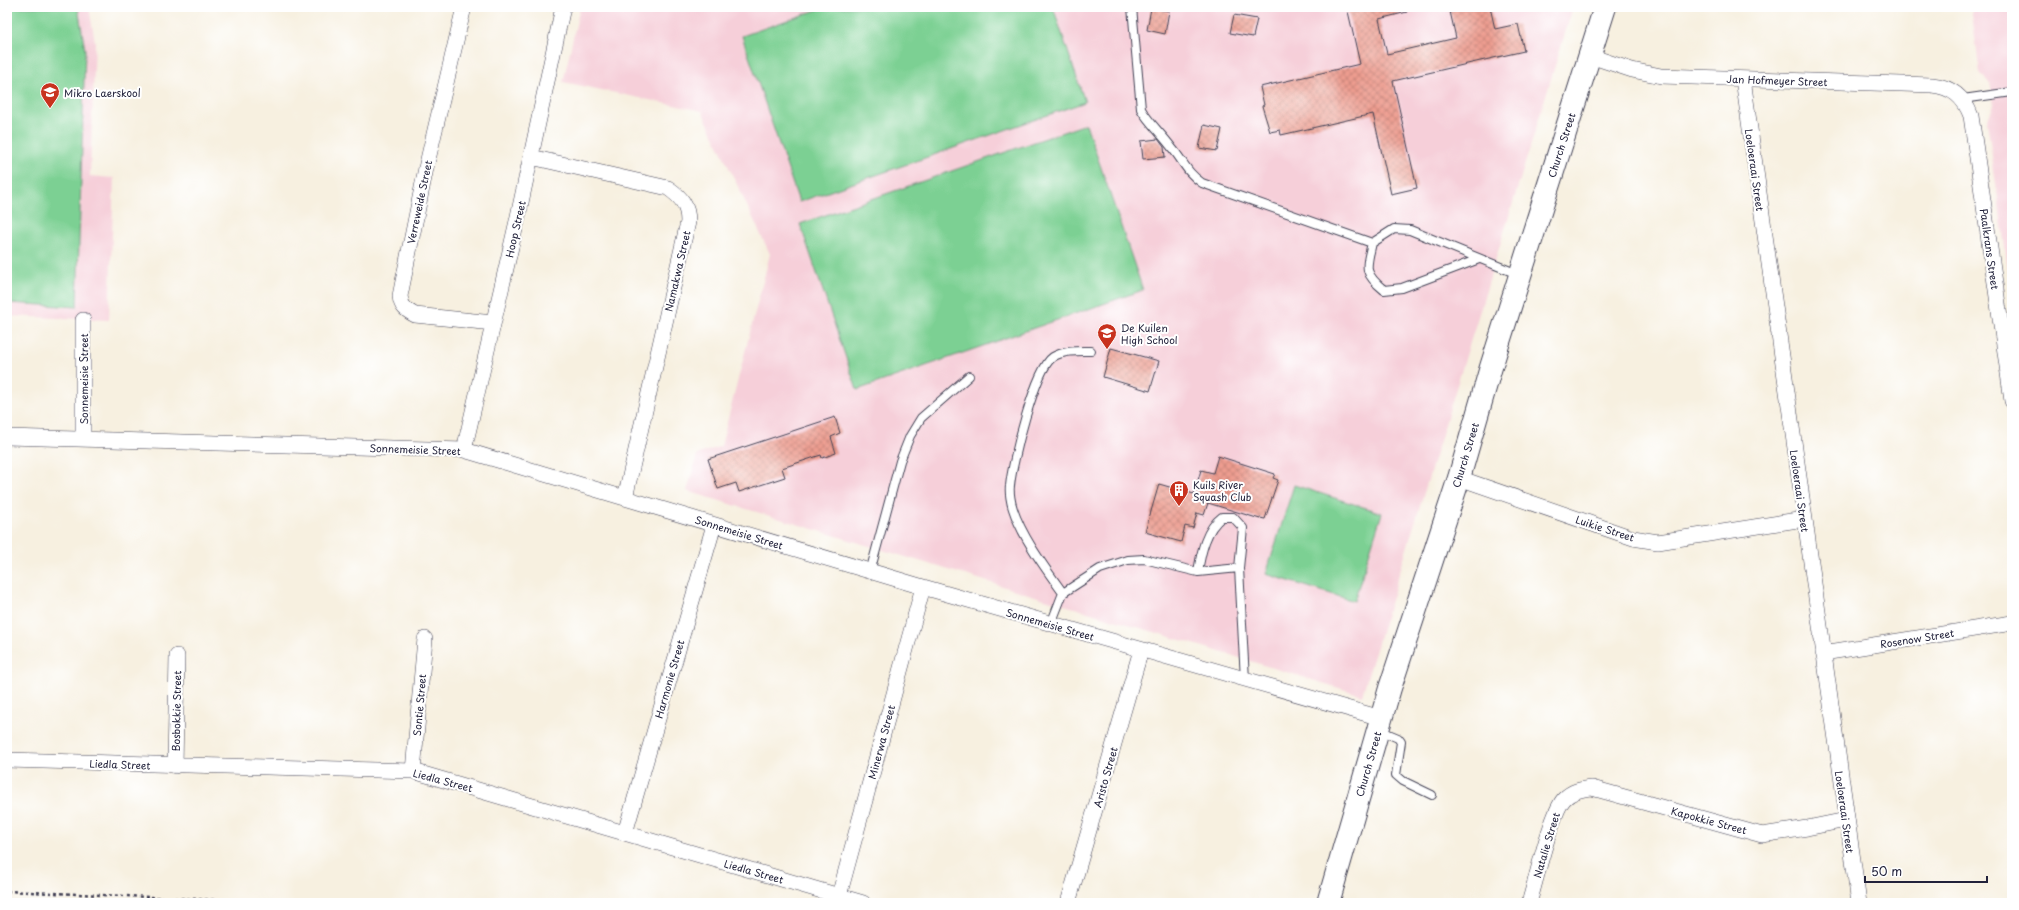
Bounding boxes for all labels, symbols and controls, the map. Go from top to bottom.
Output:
street label: Jan Hofmeyer Street [1726,71,1828,89]
school or university icon: Mikro Laerskool [39,81,61,109]
place label: Mikro Laerskool [64,85,141,100]
street label: Church Street [1543,111,1579,179]
street label: Loeloeraai Street [1742,128,1768,212]
street label: Verreweide Street [403,159,435,245]
street label: Hoop Street [501,199,529,259]
street label: Paalkrans Street [1977,207,2003,291]
street label: Namakwa Street [660,229,694,313]
place label: De Kuilen High School [1121,320,1178,347]
school or university icon: De Kuilen High School [1096,322,1118,350]
street label: Sonnemeisie Street [76,333,91,425]
street label: Church Street [1448,421,1482,489]
street label: Sonnemeisie Street [369,440,461,458]
street label: Loeloeraai Street [1787,449,1813,533]
place label: Kuils River Squash Club [1193,477,1251,504]
building icon: Kuils River Squash Club [1168,479,1190,507]
street label: Luikie Street [1574,511,1636,545]
street label: Sonnemeisie Street [693,512,785,553]
street label: Sonnemeisie Street [1004,604,1096,644]
street label: Rosenow Street [1879,625,1955,651]
street label: Harmonie Street [651,638,687,720]
street label: Bosbokkie Street [168,671,184,751]
street label: Sontie Street [409,673,429,736]
street label: Minerwa Street [864,703,898,781]
street label: Church Street [1352,730,1384,798]
street label: Aristo Street [1089,745,1121,809]
street label: Liedla Street [89,755,151,773]
street label: Liedla Street [412,765,474,795]
street label: Loeloeraai Street [1832,770,1858,854]
street label: Kapokkie Street [1670,803,1748,837]
street label: Natalie Street [1529,810,1563,880]
street label: Liedla Street [723,855,785,887]
scale bar [1865,858,1987,884]
text: 50 m [1871,862,1902,880]

